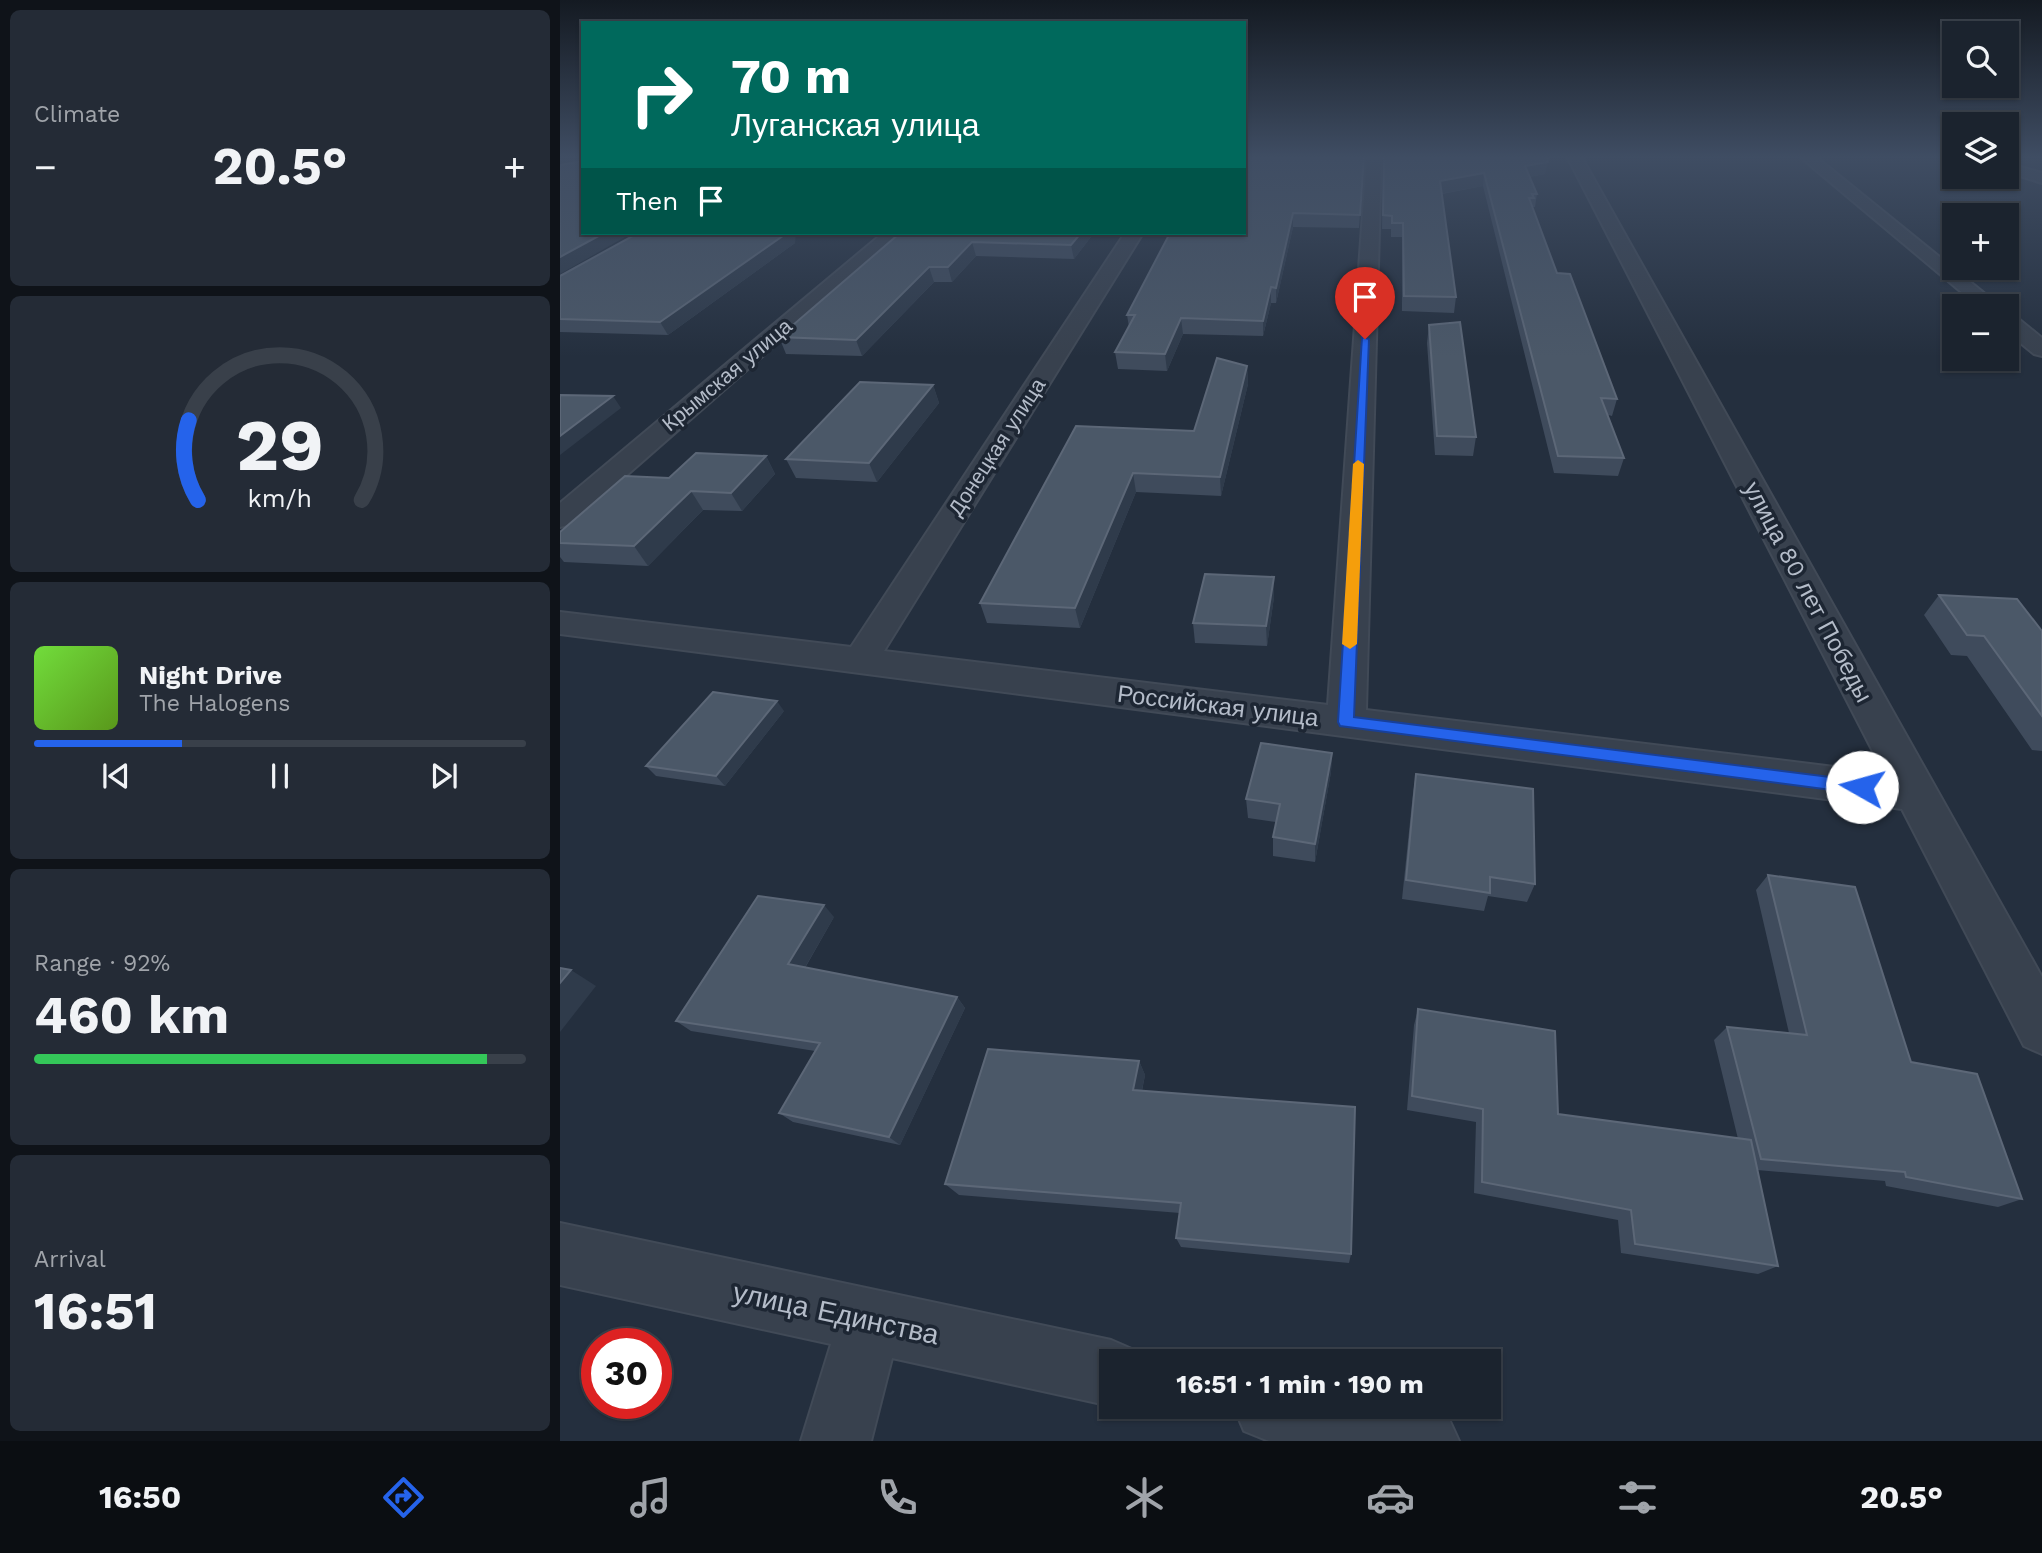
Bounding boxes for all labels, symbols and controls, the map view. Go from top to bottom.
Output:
map controls [1942,21,2019,371]
button: search [1942,21,2019,98]
text: 70 m [731,47,851,105]
icon: right [616,49,707,140]
text: Climate [34,101,120,128]
text: Луганская улица [731,106,980,144]
button: layers [1942,112,2019,189]
text: 20.5° [212,136,348,197]
text: − [34,145,57,189]
text: + [503,145,526,189]
icon: arrive [692,182,730,220]
text: Then [616,186,678,216]
button: + [1942,203,2019,280]
pin [1335,267,1395,339]
icon: arrive [1346,278,1384,316]
button: − [1942,294,2019,371]
street label: Крымская улица [657,313,797,436]
street label: Донецкая улица [943,373,1051,520]
text: 29 [236,403,324,489]
street label: улица 80 лет Победы [1738,477,1878,707]
text: km/h [248,484,312,513]
text: Night Drive [139,660,282,690]
street label: Российская улица [1116,680,1321,732]
text: The Halogens [139,690,290,717]
position arrow [1825,750,1899,824]
icon: previous [97,757,135,795]
icon: pause [261,757,299,795]
icon: next [425,757,463,795]
text: Range · 92% [34,950,170,977]
text: 460 km [34,985,229,1046]
text: Arrival [34,1246,106,1273]
street label: улица Единства [730,1276,942,1352]
text: 16:51 [34,1281,157,1342]
speed limit sign: 30 [581,1328,672,1419]
text: 16:51 · 1 min · 190 m [1176,1369,1424,1399]
icon: directions [379,1473,428,1522]
icon: music [626,1473,675,1522]
icon: phone [873,1473,922,1522]
icon: climate [1120,1473,1169,1522]
icon: car [1366,1473,1415,1522]
icon: filters [1613,1473,1662,1522]
text: 16:50 [99,1478,181,1516]
text: 20.5° [1860,1478,1943,1516]

